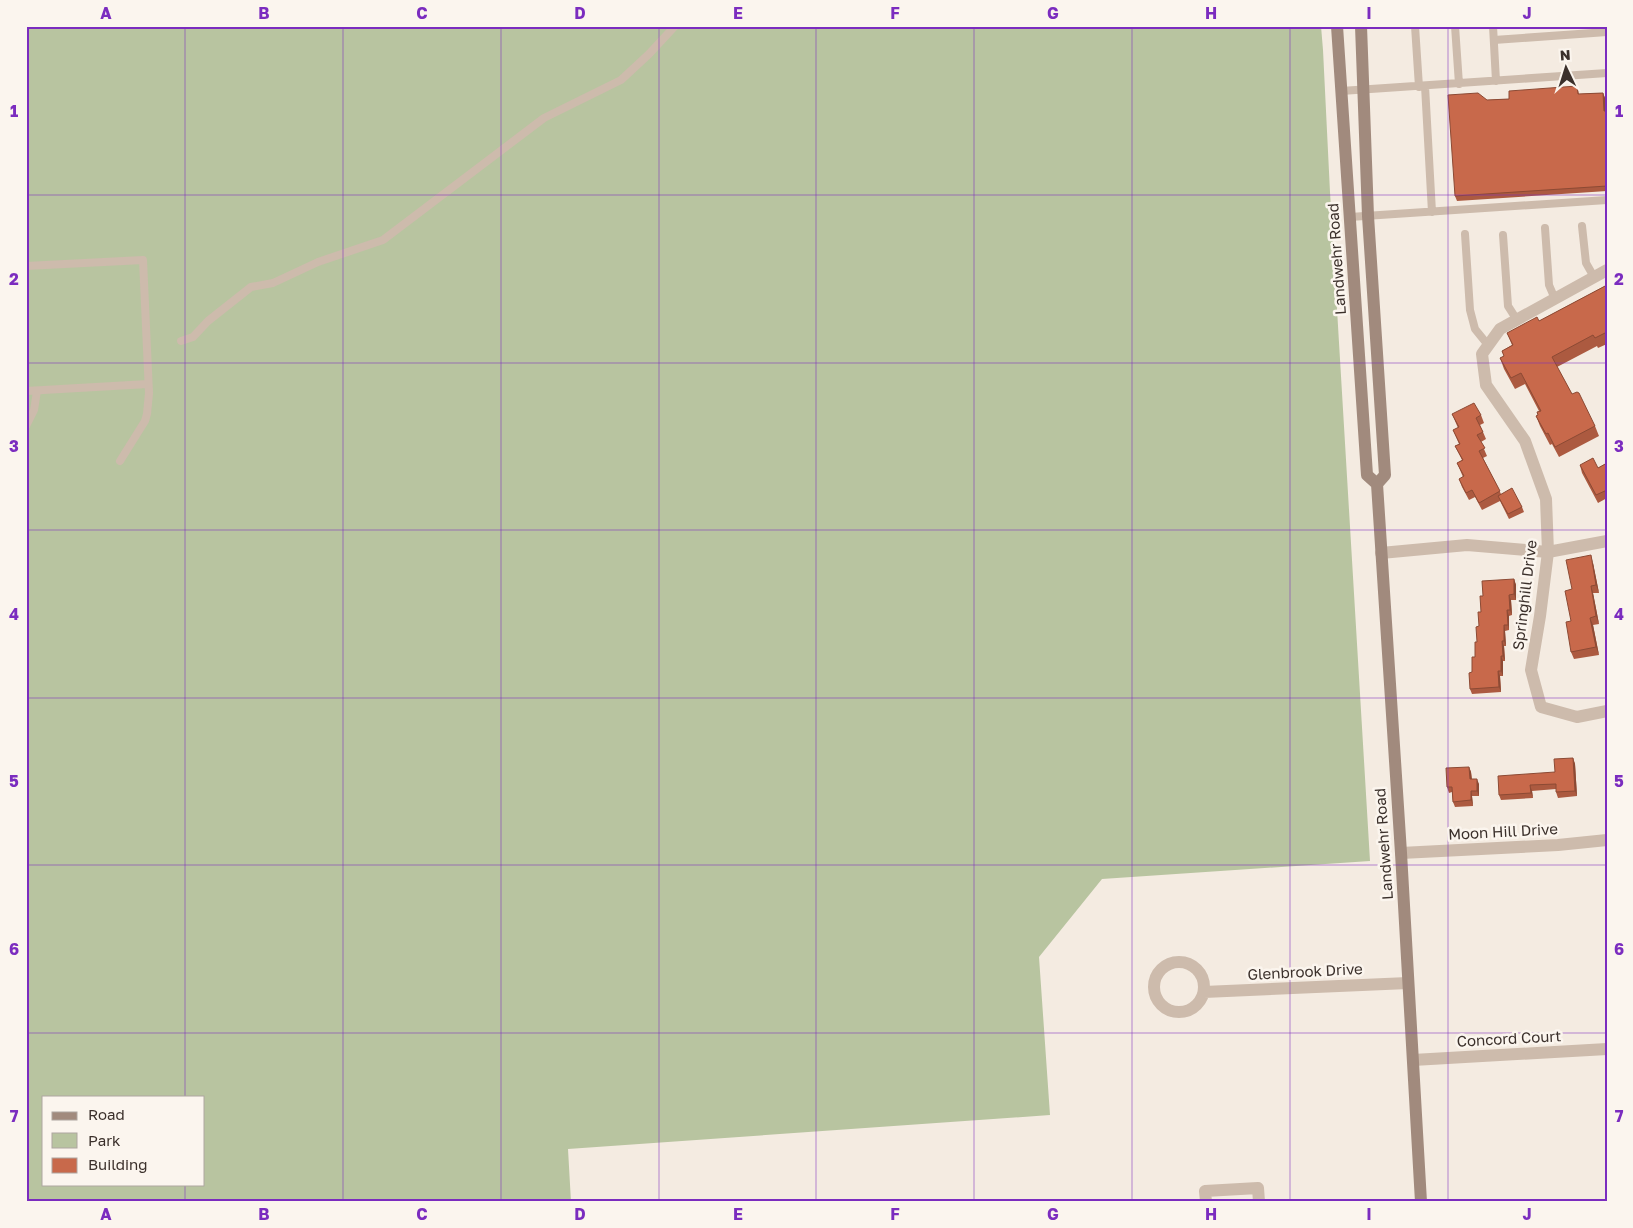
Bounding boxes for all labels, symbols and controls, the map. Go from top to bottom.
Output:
text: A [100,3,112,23]
text: B [258,3,270,23]
text: C [416,3,428,23]
text: D [574,3,586,23]
text: E [733,3,743,23]
text: F [890,3,900,23]
text: G [1047,3,1059,23]
text: H [1205,3,1217,23]
text: I [1366,3,1372,23]
text: J [1522,3,1532,23]
north arrow [1540,42,1590,92]
text: N [1559,46,1571,63]
text: 1 [10,101,18,121]
text: 1 [1615,101,1623,121]
street label: Landwehr Road [1323,203,1349,315]
text: 2 [9,269,19,289]
text: 2 [1614,269,1624,289]
text: 3 [9,436,19,456]
text: 3 [1614,436,1624,456]
street label: Springhill Drive [1508,539,1540,651]
text: 4 [9,604,19,624]
text: 4 [1614,604,1624,624]
text: 5 [9,771,19,791]
text: 5 [1614,771,1624,791]
street label: Landwehr Road [1370,788,1396,900]
street label: Moon Hill Drive [1448,819,1559,843]
text: 6 [9,939,19,959]
text: 6 [1614,939,1624,959]
street label: Glenbrook Drive [1247,959,1363,983]
street label: Concord Court [1456,1026,1562,1050]
legend [42,1096,205,1186]
text: Road [88,1105,125,1123]
text: 7 [10,1106,19,1126]
text: 7 [1615,1106,1624,1126]
text: Park [88,1131,121,1149]
text: Building [88,1155,148,1173]
text: A [100,1204,112,1224]
text: B [258,1204,270,1224]
text: C [416,1204,428,1224]
text: D [574,1204,586,1224]
text: E [733,1204,743,1224]
text: F [890,1204,900,1224]
text: G [1047,1204,1059,1224]
text: H [1205,1204,1217,1224]
text: I [1366,1204,1372,1224]
text: J [1522,1204,1532,1224]

